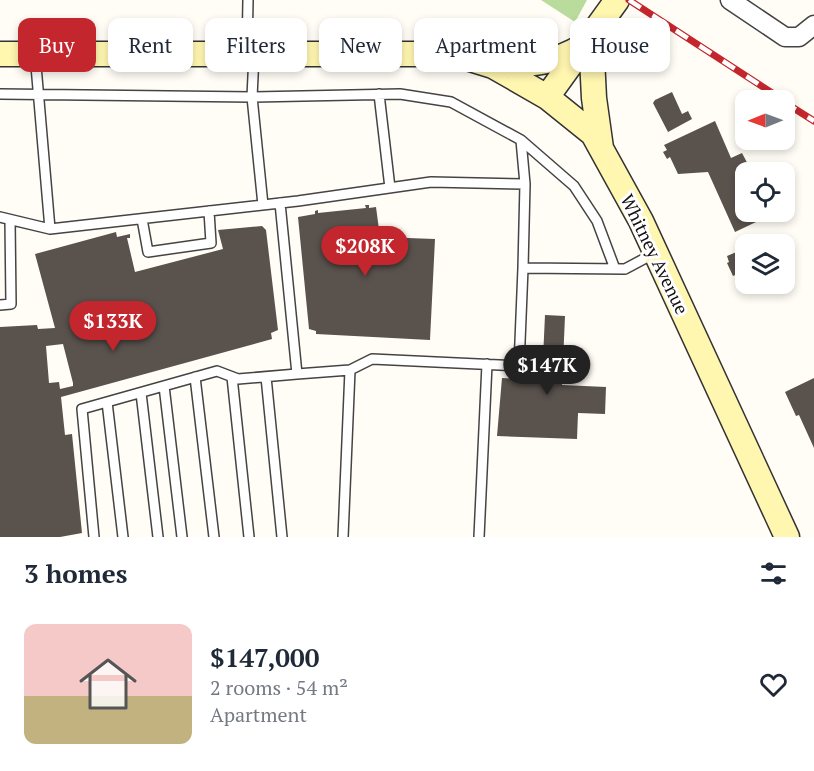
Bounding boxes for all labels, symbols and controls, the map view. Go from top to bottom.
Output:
chip: Buy [18,18,96,72]
chip: Rent [108,18,193,72]
chip: Filters [205,18,307,72]
chip: New [319,18,402,72]
chip: Apartment [414,18,558,72]
chip: House [570,18,670,72]
north arrow [735,90,795,150]
map controls [735,90,795,294]
button: locate [735,162,795,222]
street label: Whitney Avenue [616,190,694,318]
pin: $208K [323,226,407,277]
text: $208K [335,232,395,259]
button: layers [735,234,795,294]
pin: $133K [71,301,155,352]
text: $133K [83,307,143,334]
pin: $147K [505,345,589,396]
text: $147K [517,351,577,378]
text: 3 homes [24,556,128,590]
icon: filters [757,557,790,590]
text: $147,000 [210,640,319,674]
icon: home [72,648,144,720]
icon: heart [757,668,790,701]
text: 2 rooms · 54 m² [210,674,348,701]
text: Apartment [210,701,307,728]

